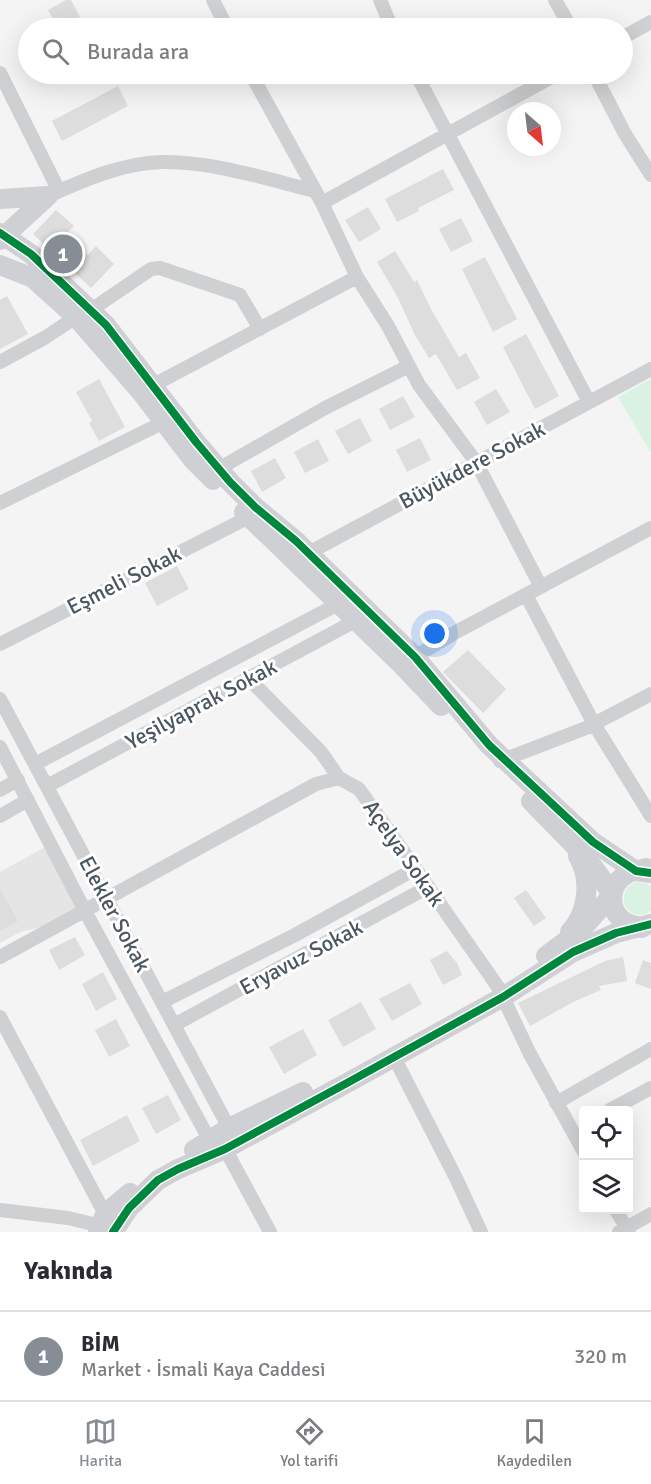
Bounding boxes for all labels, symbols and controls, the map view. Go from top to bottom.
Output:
search box [18,18,633,84]
icon: search [39,35,72,68]
text: Burada ara [87,38,189,65]
north arrow [507,102,561,156]
pin: 1 [44,232,82,276]
street label: Büyükdere Sokak [394,415,550,515]
street label: Eşmeli Sokak [62,540,186,620]
your location [420,619,449,648]
street label: Yeşilyaprak Sokak [121,653,281,755]
street label: Açelya Sokak [357,795,451,911]
street label: Elekler Sokak [73,851,157,977]
street label: Eryavuz Sokak [235,913,367,1001]
map controls [579,1106,633,1214]
button: locate [579,1106,633,1160]
button: layers [579,1160,633,1214]
text: Yakında [24,1255,113,1287]
text: BİM [81,1330,120,1357]
text: 1 [38,1344,49,1369]
text: 320 m [574,1344,627,1369]
text: Market · İsmali Kaya Caddesi [81,1357,325,1382]
tab: Harita [79,1415,122,1471]
tab: Yol tarifi [280,1415,338,1471]
tab: Kaydedilen [497,1415,572,1471]

